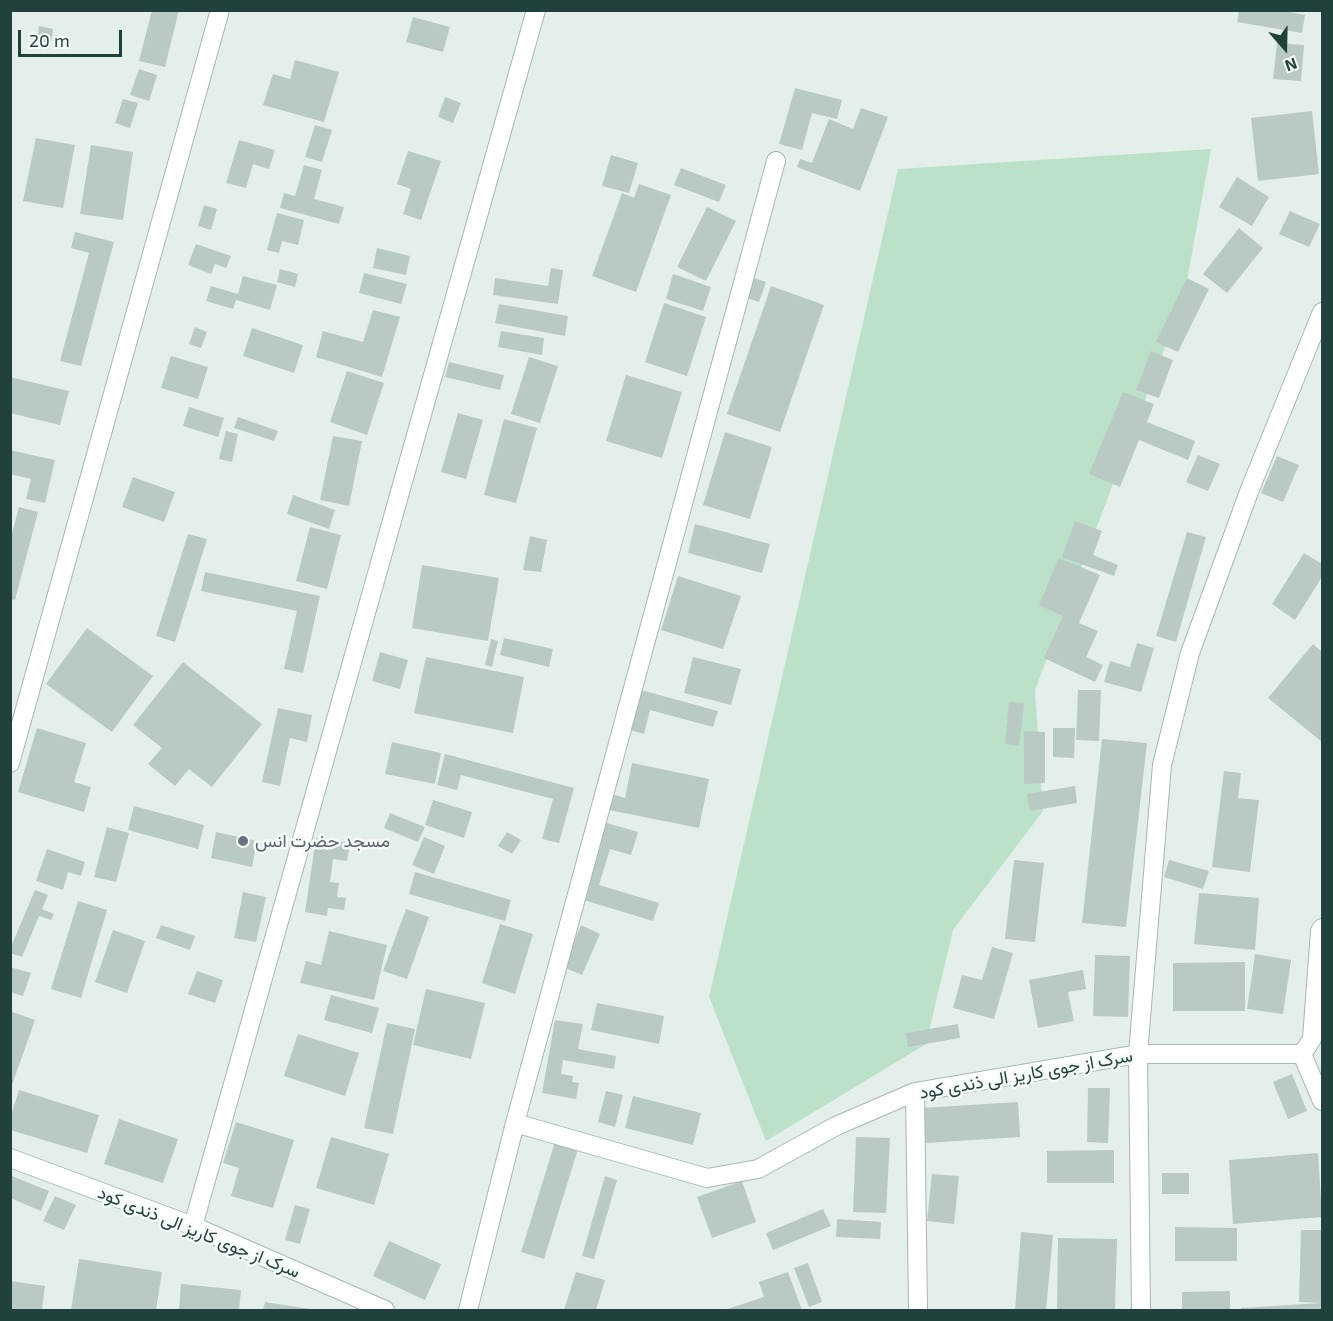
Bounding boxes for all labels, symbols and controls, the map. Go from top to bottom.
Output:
scale bar [21,18,124,56]
north arrow [1255,18,1315,78]
text: 20 m [29,29,70,51]
text: N [1283,54,1300,76]
place label: مسجد حضرت انس [255,830,390,852]
marker: مسجد حضرت انس [236,834,250,848]
street label: سرک از جوی کاریز الی ذندی کود [918,1045,1134,1103]
street label: سرک از جوی کاریز الی ذندی کود [95,1182,303,1282]

